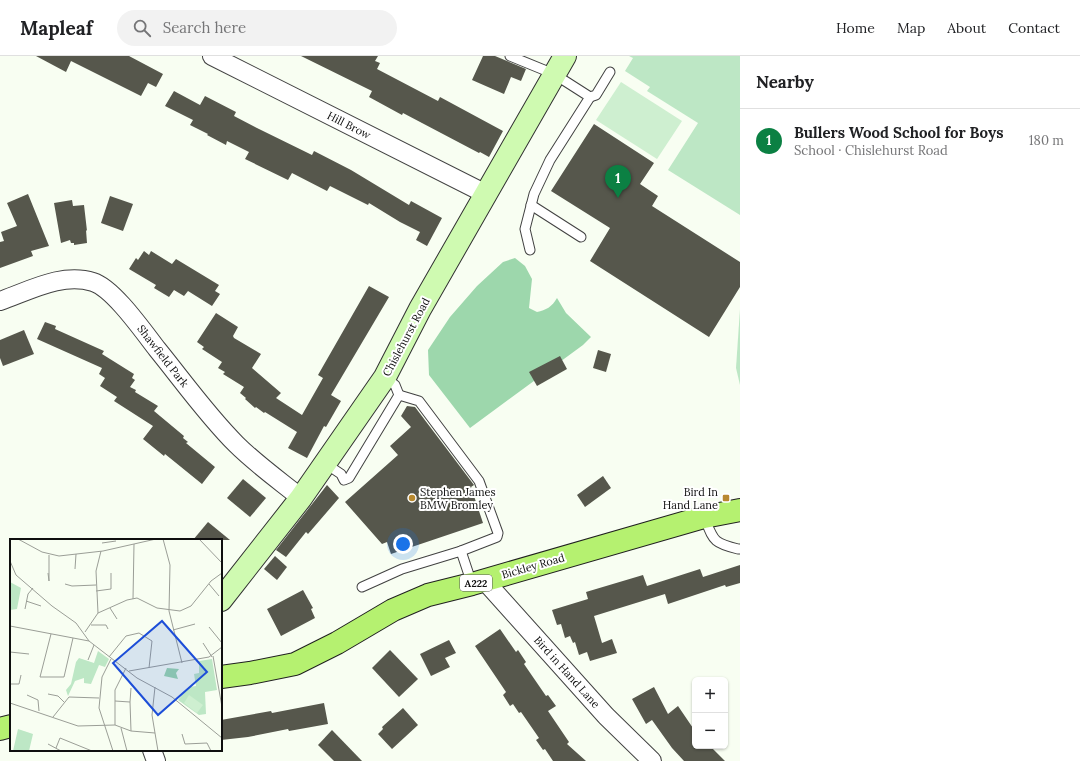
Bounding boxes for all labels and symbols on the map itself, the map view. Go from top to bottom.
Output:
street label: Hill Brow [325,108,373,142]
pin: 1 [605,165,631,198]
street label: Chislehurst Road [379,295,433,379]
street label: Shawfield Park [134,322,192,390]
place label: Stephen James BMW Bromley [420,485,496,512]
place label: Bird In Hand Lane [663,485,718,512]
marker: Stephen James BMW Bromley [407,493,417,503]
marker: Bird In Hand Lane [721,493,731,503]
your location [393,534,413,554]
inset map [10,539,222,751]
street label: Bickley Road [500,550,566,582]
road number: A222 [460,575,492,591]
street label: Bird in Hand Lane [531,633,603,711]

